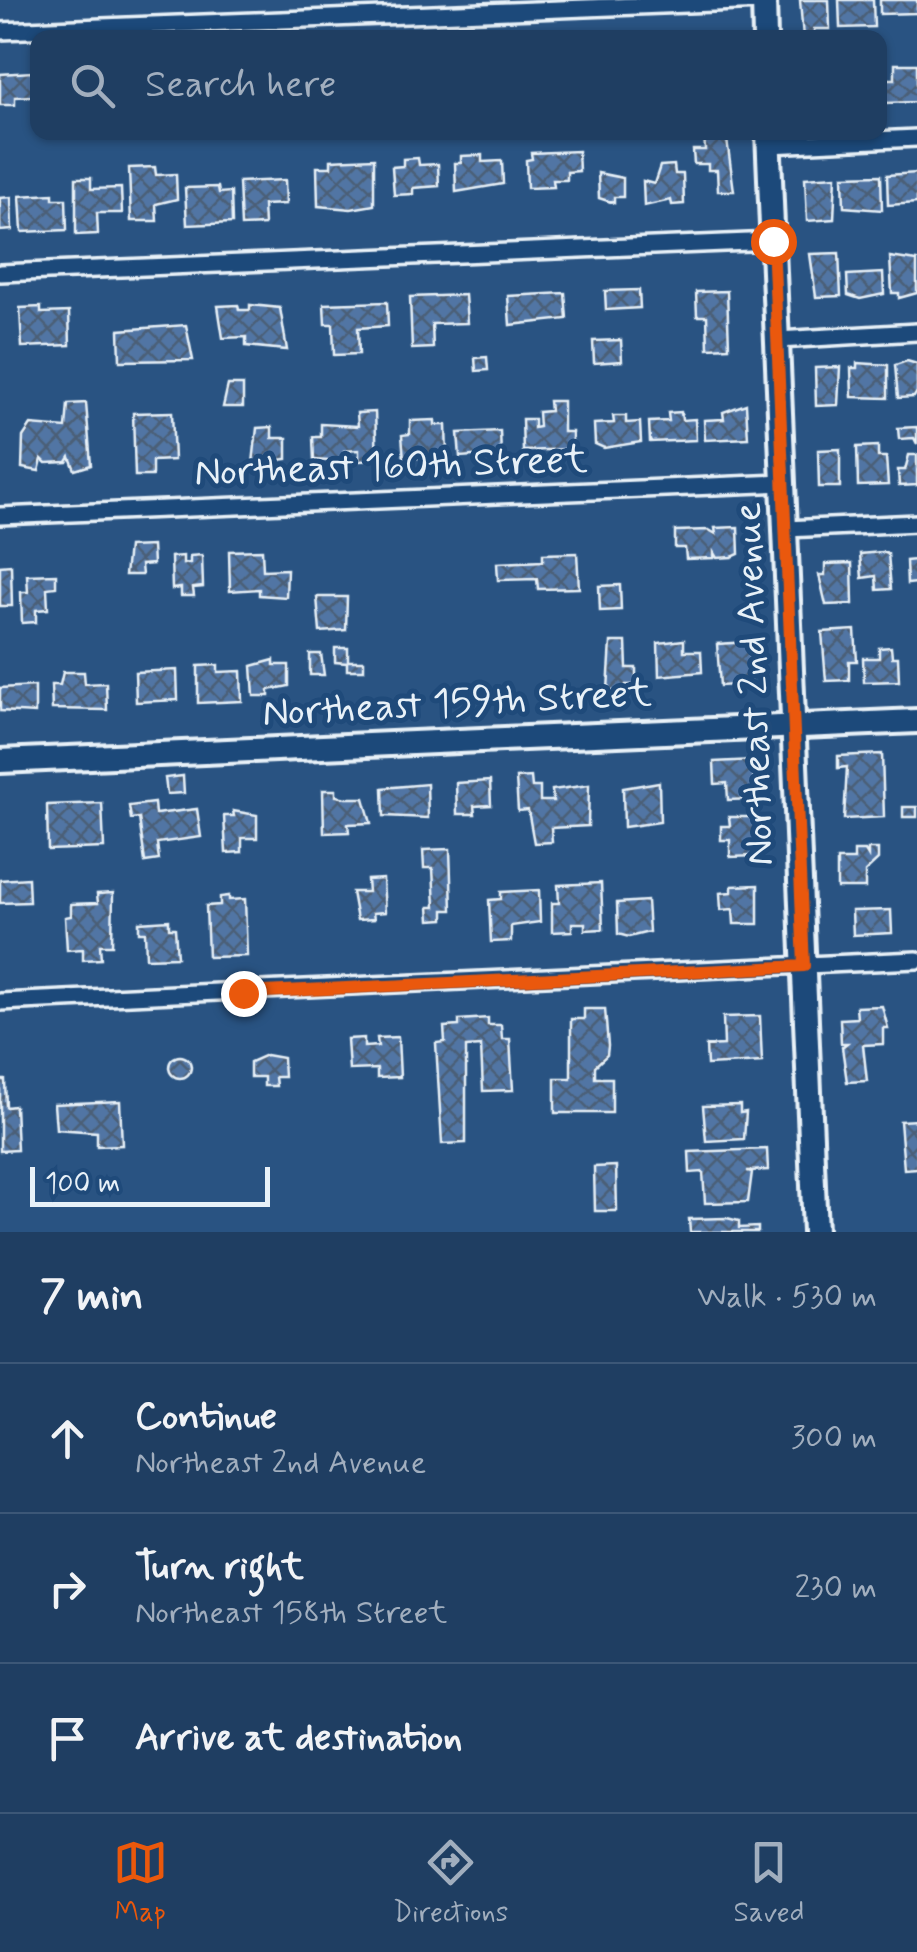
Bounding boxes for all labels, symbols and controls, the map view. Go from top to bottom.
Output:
search box [30,30,887,140]
icon: search [65,58,120,113]
text: Search here [145,61,336,110]
route start [751,219,797,265]
street label: Northeast 160th Street [193,434,589,500]
street label: Northeast 2nd Avenue [723,501,787,867]
street label: Northeast 159th Street [261,668,653,740]
route end [221,971,267,1017]
scale bar [30,1162,270,1206]
text: 100 m [45,1166,120,1203]
text: 7 min [40,1270,143,1325]
text: Walk · 530 m [697,1276,877,1318]
text: Continue [135,1393,277,1442]
icon: ahead [40,1411,95,1466]
text: 300 m [791,1417,877,1459]
text: Northeast 2nd Avenue [135,1442,426,1484]
text: Turn right [135,1543,304,1592]
icon: right [40,1561,95,1616]
text: 230 m [794,1567,877,1609]
text: Northeast 158th Street [135,1592,447,1634]
icon: arrive [40,1711,95,1766]
text: Arrive at destination [135,1714,462,1763]
tab: Map [113,1835,168,1932]
tab: Directions [393,1835,508,1932]
tab: Saved [734,1835,804,1932]

